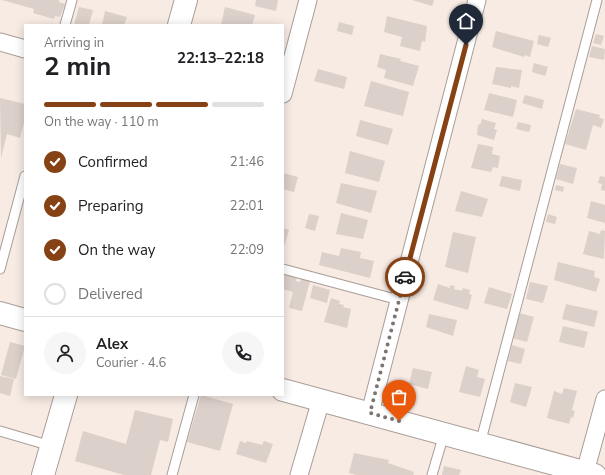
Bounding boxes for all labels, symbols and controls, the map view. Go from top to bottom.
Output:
pin [449,4,483,45]
icon: home [455,10,477,32]
text: Arriving in [44,34,104,52]
text: 22:13–22:18 [177,48,264,68]
text: 2 min [44,49,111,84]
text: On the way · 110 m [44,113,159,131]
icon: check [44,151,66,173]
text: Confirmed [78,152,148,172]
text: 21:46 [230,153,264,171]
icon: check [44,195,66,217]
text: Preparing [78,196,143,216]
text: 22:01 [230,197,264,215]
icon: check [44,239,66,261]
text: On the way [78,240,156,260]
text: 22:09 [230,241,264,259]
courier [385,257,425,297]
icon: car [394,266,416,288]
text: Delivered [78,284,143,304]
button: person [44,332,86,374]
button: phone [222,332,264,374]
text: Alex [96,334,128,354]
text: Courier · 4.6 [96,354,166,372]
pin [382,380,416,421]
icon: bag [388,386,410,408]

